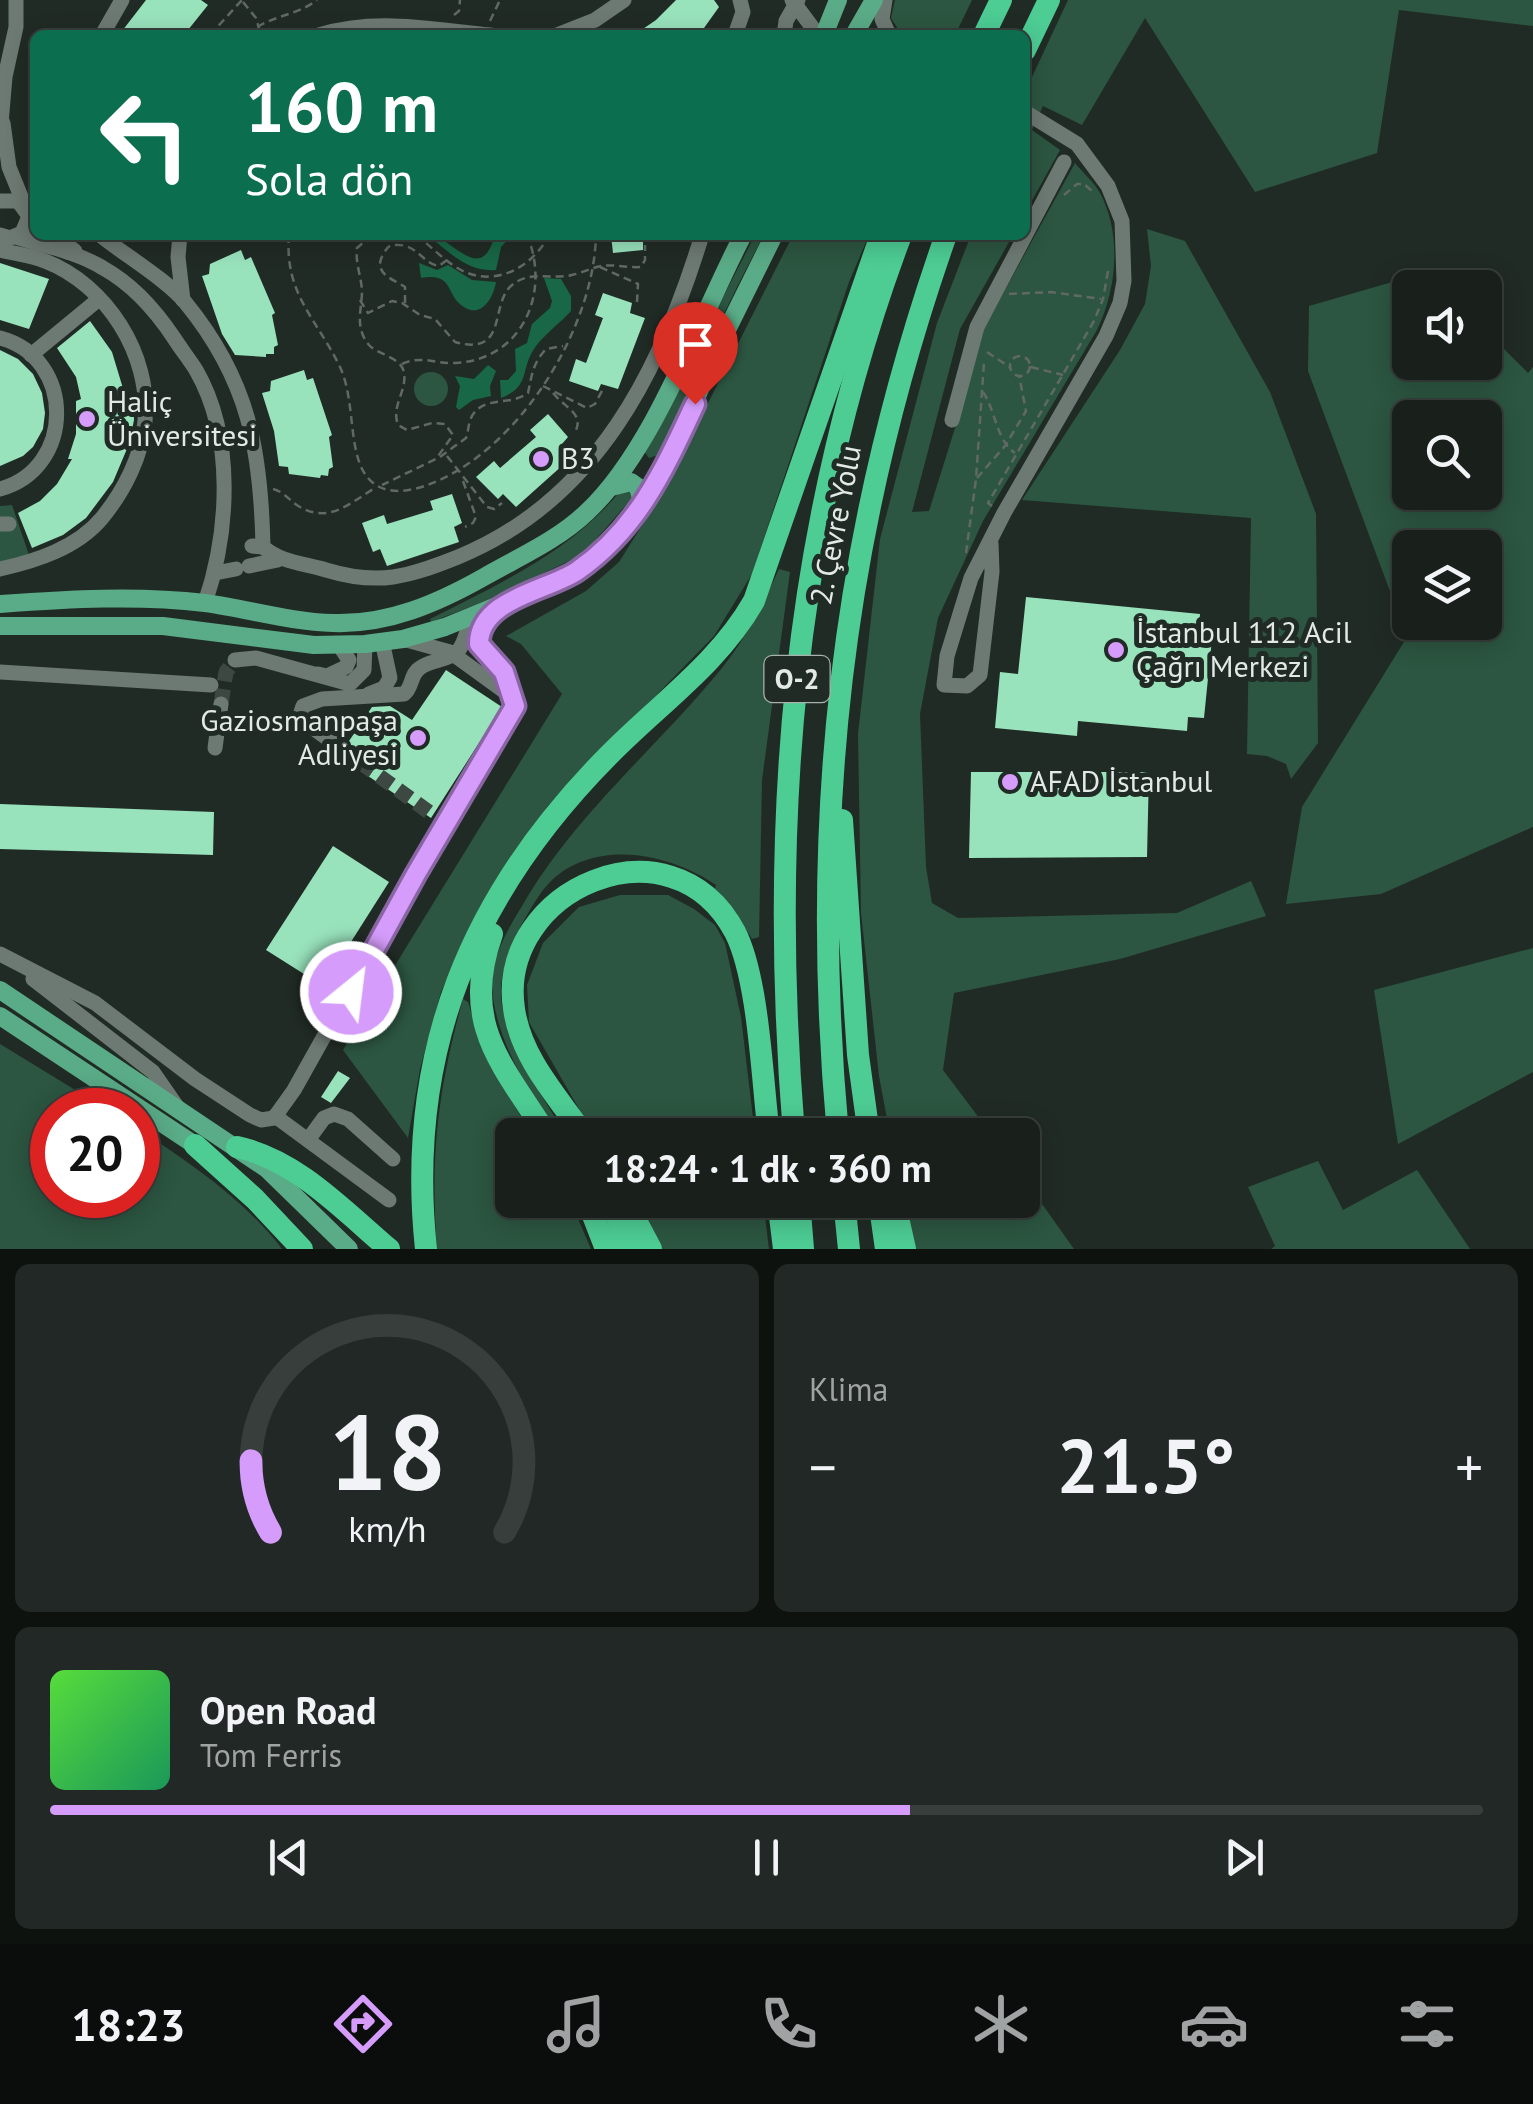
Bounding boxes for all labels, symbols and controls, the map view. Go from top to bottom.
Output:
text: 160 m [245,61,438,151]
icon: left [80,70,210,200]
text: Sola dön [245,149,413,207]
map controls [1392,270,1502,640]
button: sound [1392,270,1502,380]
pin [653,302,738,405]
icon: arrive [668,317,723,372]
place label: Haliç Üniversitesi [107,381,257,454]
button: search [1392,400,1502,510]
marker: Haliç Üniversitesi [76,408,98,430]
place label: B3 [561,438,595,477]
street label: 2. Çevre Yolu [800,442,869,608]
marker: B3 [530,448,552,470]
button: layers [1392,530,1502,640]
place label: İstanbul 112 Acil Çağrı Merkezi [1136,612,1352,685]
marker: İstanbul 112 Acil Çağrı Merkezi [1105,639,1127,661]
road number: O-2 [764,656,830,702]
place label: Gaziosmanpaşa Adliyesi [200,700,398,773]
marker: Gaziosmanpaşa Adliyesi [407,727,429,749]
place label: AFAD İstanbul [1030,761,1212,800]
marker: AFAD İstanbul [999,771,1021,793]
position arrow [299,940,403,1044]
speed limit sign: 20 [30,1088,160,1218]
text: 18:24 · 1 dk · 360 m [603,1143,932,1192]
text: Klima [809,1368,888,1410]
text: 18 [328,1384,446,1519]
text: 21.5° [1057,1417,1235,1514]
text: − [809,1431,837,1502]
text: + [1455,1431,1483,1502]
text: km/h [348,1506,426,1552]
text: Open Road [200,1685,376,1734]
text: Tom Ferris [200,1734,342,1776]
icon: previous [261,1830,316,1885]
icon: pause [739,1830,794,1885]
icon: next [1217,1830,1272,1885]
icon: directions [328,1989,398,2059]
icon: music [541,1989,611,2059]
icon: phone [754,1989,824,2059]
icon: climate [966,1989,1036,2059]
icon: car [1179,1989,1249,2059]
icon: filters [1392,1989,1462,2059]
text: 18:23 [71,1995,186,2053]

